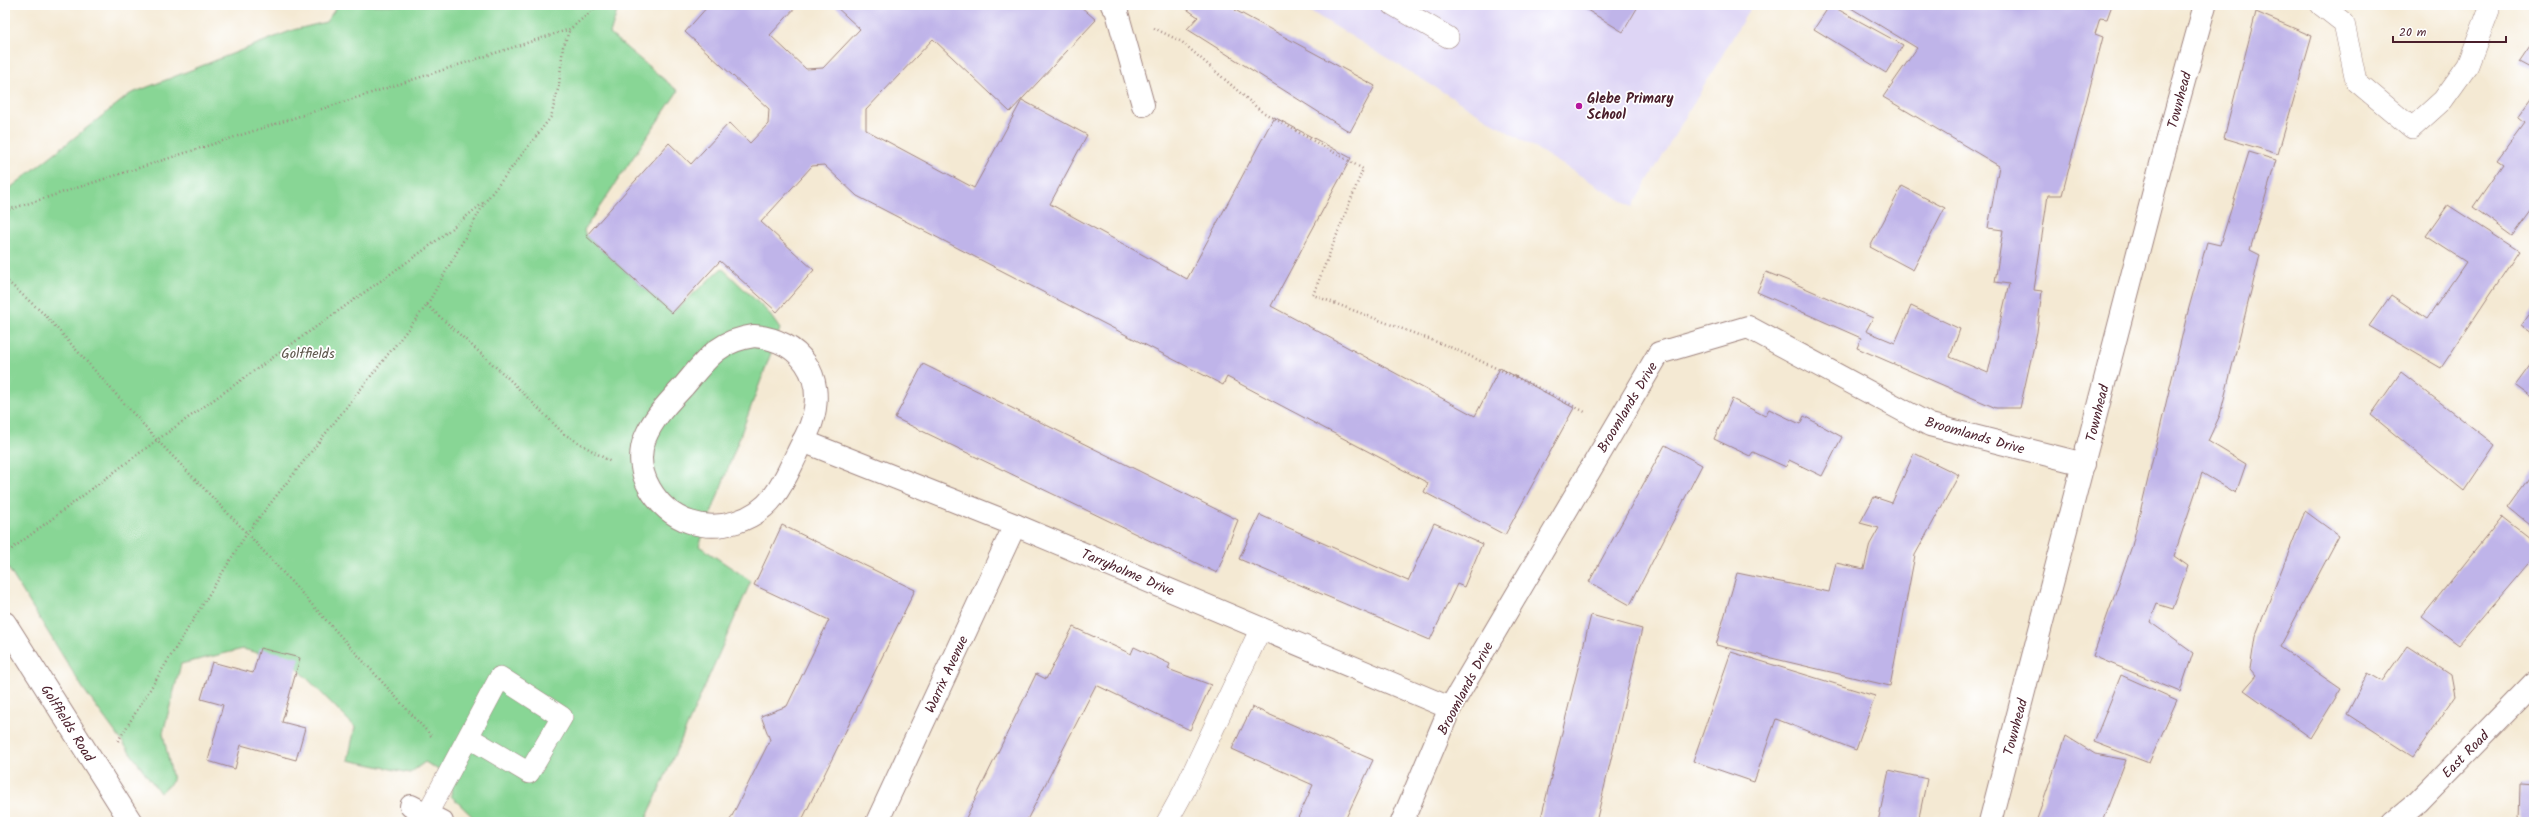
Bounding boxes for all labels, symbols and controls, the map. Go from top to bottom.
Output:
scale bar [2393,18,2506,44]
text: 20 m [2399,23,2427,42]
street label: Townhead [2162,68,2198,131]
place label: Glebe Primary School [1587,88,1674,126]
marker: Glebe Primary School [1574,101,1584,111]
park label: Golffields [281,343,335,365]
street label: Broomlands Drive [1592,357,1664,457]
street label: Townhead [2080,381,2116,444]
street label: Broomlands Drive [1922,411,2028,461]
street label: Tarryholme Drive [1078,543,1178,603]
street label: Warrix Avenue [919,632,975,717]
street label: Broomlands Drive [1432,637,1500,739]
street label: Golffields Road [35,681,100,767]
street label: Townhead [1998,695,2034,758]
street label: East Road [2437,725,2495,784]

